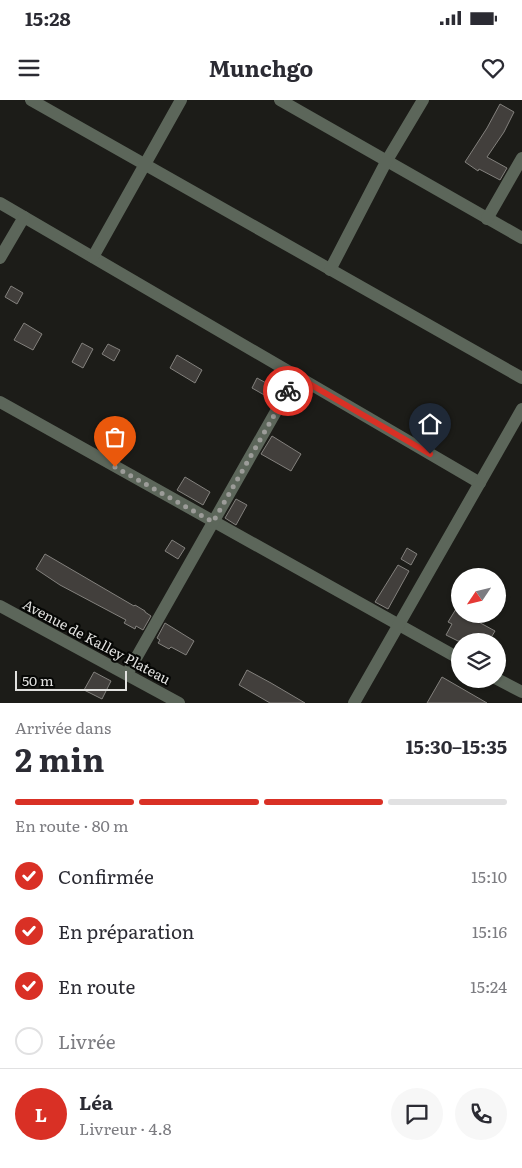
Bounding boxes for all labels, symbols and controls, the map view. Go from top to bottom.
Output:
text: 15:28 [25,4,71,32]
text: Munchgo [209,51,313,84]
icon: menu [15,54,43,82]
icon: heart [479,54,507,82]
courier [263,366,313,416]
icon: bike [274,377,302,405]
pin [409,403,451,454]
icon: home [416,410,444,438]
pin [94,416,136,467]
icon: bag [101,423,129,451]
north arrow [451,568,506,622]
map controls [451,568,506,688]
street label: Avenue de Kalley Plateau [20,594,174,689]
button: layers [451,633,506,688]
scale bar [15,668,128,691]
text: 50 m [22,670,54,690]
text: Arrivée dans [15,715,111,739]
text: 15:30–15:35 [406,732,507,760]
text: 2 min [15,734,104,782]
text: En route · 80 m [15,813,129,837]
icon: check [15,862,43,890]
text: Confirmée [58,862,154,890]
text: 15:10 [471,864,507,888]
icon: check [15,917,43,945]
text: En préparation [58,917,194,945]
text: 15:16 [472,919,507,943]
icon: check [15,972,43,1000]
text: En route [58,972,135,1000]
text: 15:24 [470,974,507,998]
text: Livrée [58,1027,116,1055]
text: Léa [79,1088,113,1116]
button: chat [391,1088,443,1140]
button: phone [455,1088,507,1140]
text: L [35,1100,47,1128]
text: Livreur · 4.8 [79,1116,172,1140]

